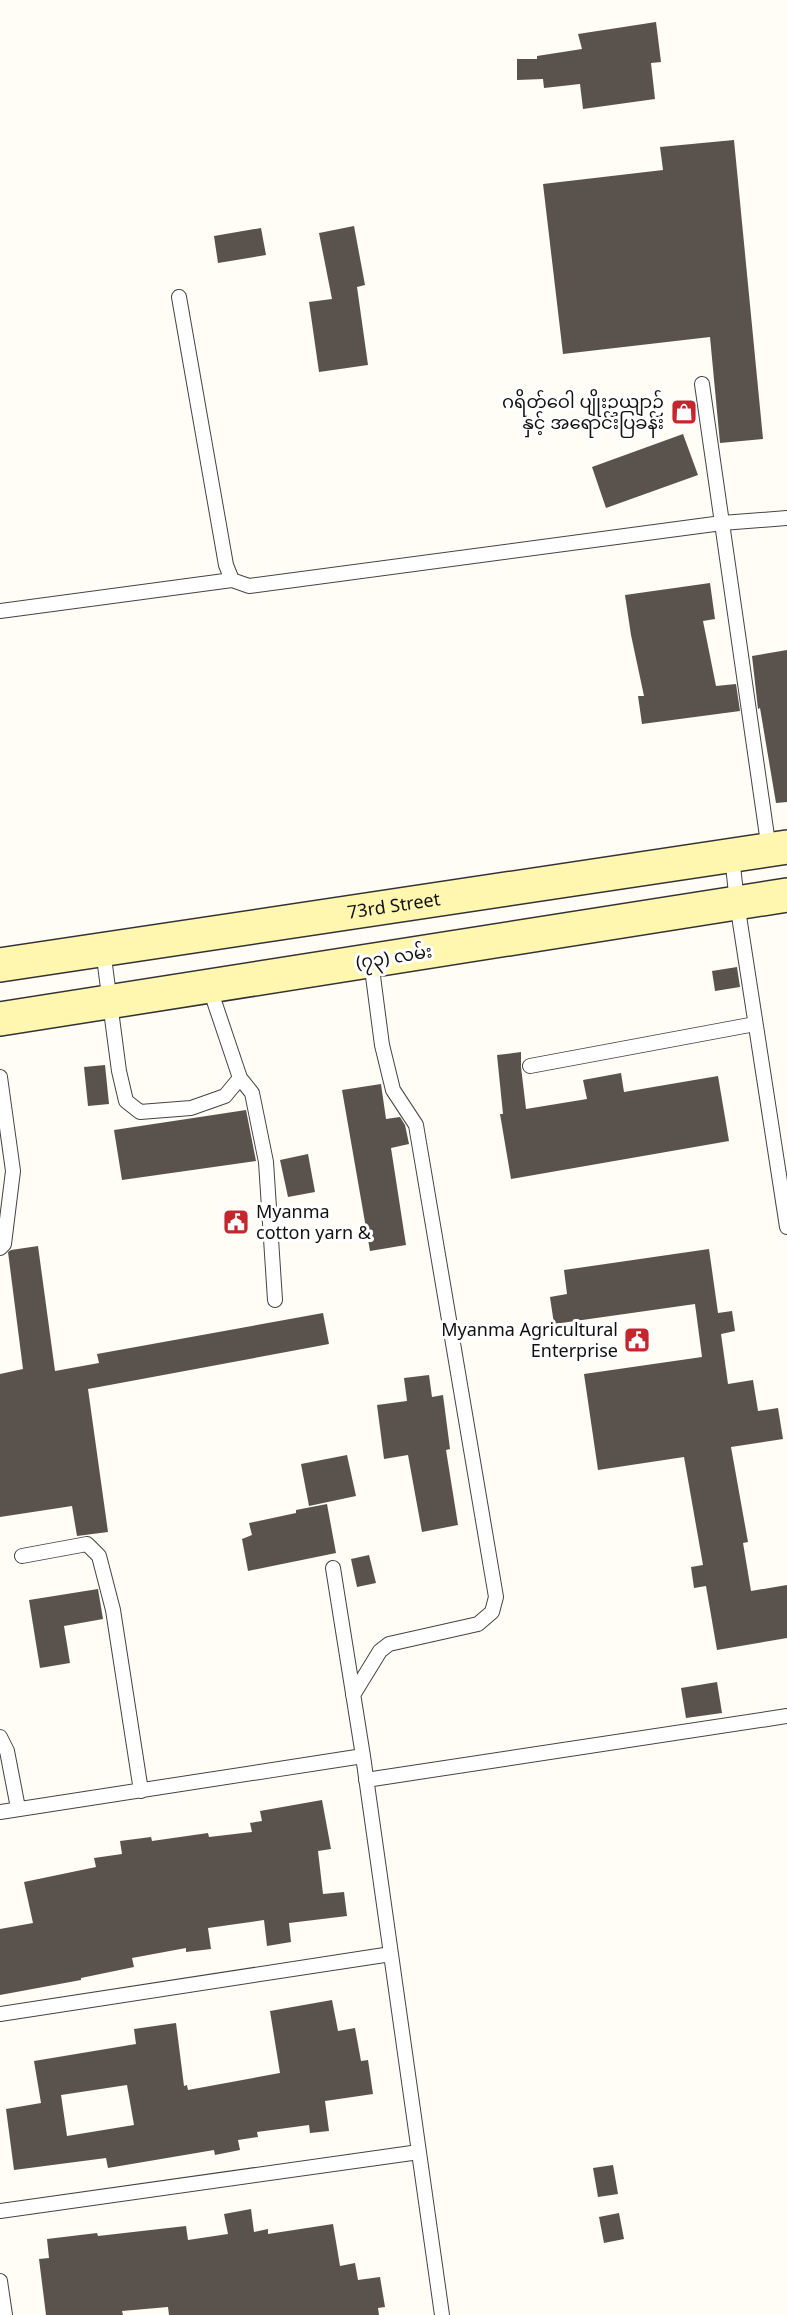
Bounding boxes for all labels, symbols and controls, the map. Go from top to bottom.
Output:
place label: ဂရိတ်ဝေါ ပျိုးဥယျာဉ် နှင့် အရောင်းပြခန်း [502,384,664,444]
shop icon: ဂရိတ်ဝေါ ပျိုးဥယျာဉ် နှင့် အရောင်းပြခန်း [669,397,699,427]
street label: 73rd Street [345,881,444,934]
street label: (၇၃) လမ်း [353,933,435,984]
place label: Myanma cotton yarn & [256,1194,372,1254]
public building icon: Myanma cotton yarn & [221,1207,251,1237]
place label: Myanma Agricultural Enterprise [441,1312,618,1372]
public building icon: Myanma Agricultural Enterprise [622,1325,652,1355]

